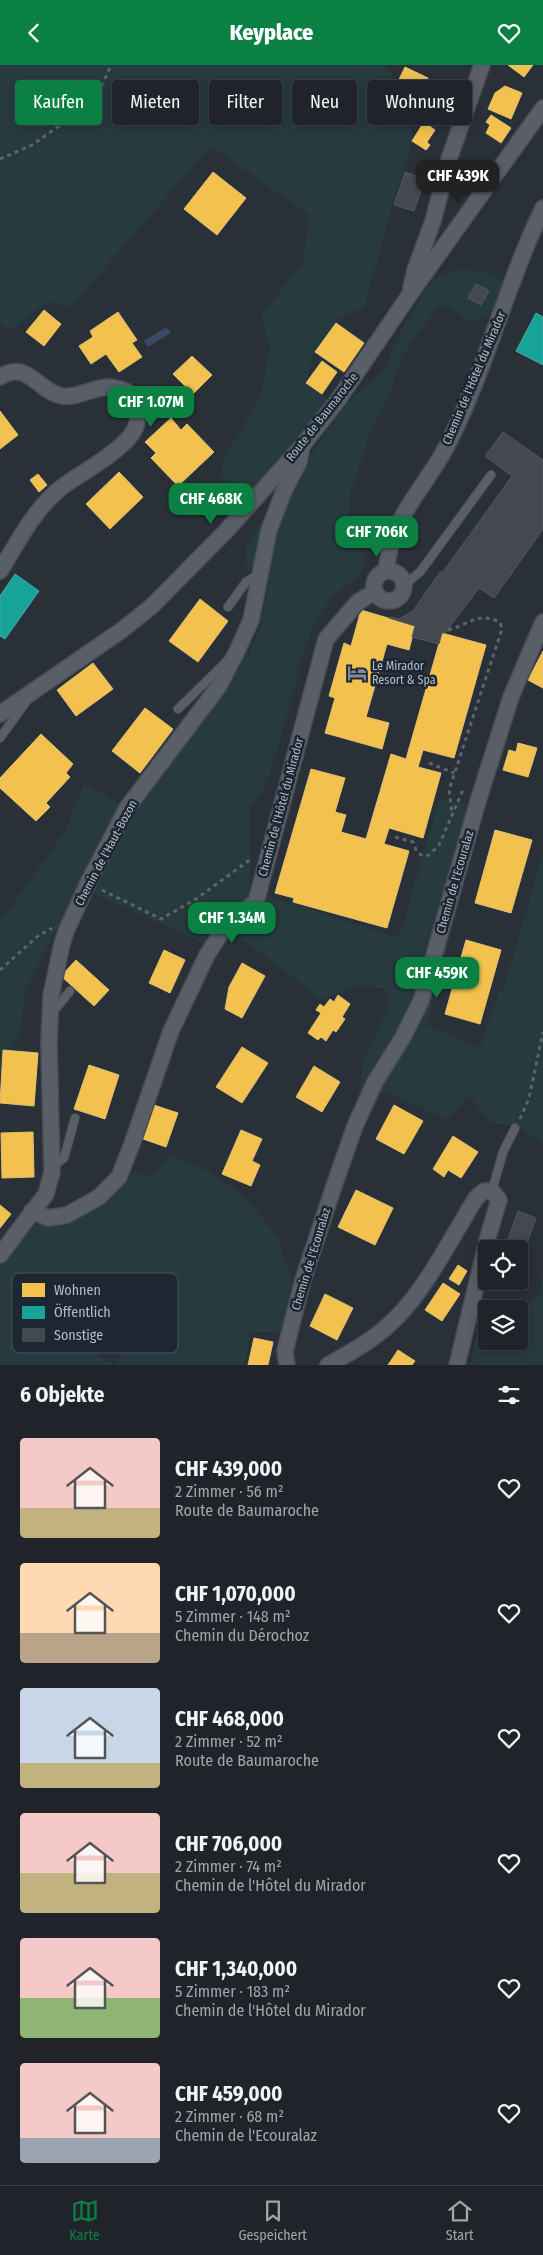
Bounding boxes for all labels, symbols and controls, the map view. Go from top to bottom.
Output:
icon: back [20,19,48,47]
text: Keyplace [230,19,313,46]
icon: heart [495,19,523,47]
chip: Kaufen [15,80,102,125]
chip: Mieten [112,80,199,125]
chip: Filter [209,80,282,125]
chip: Neu [292,80,357,125]
chip: Wohnung [367,80,472,125]
pin: CHF 439K [406,159,510,202]
text: CHF 439K [427,166,489,185]
street label: Chemin de l'Hôtel du Mirador [440,309,509,447]
street label: Route de Baumaroche [283,370,361,464]
pin: CHF 1.07M [94,385,208,428]
text: CHF 1.07M [118,392,184,411]
pin: CHF 468K [159,483,263,525]
text: CHF 468K [180,489,242,508]
pin: CHF 706K [325,515,429,558]
text: CHF 706K [346,522,408,541]
place label: Le Mirador Resort & Spa [372,659,436,687]
hotel icon: Le Mirador Resort & Spa [346,662,368,684]
street label: Chemin de l'Hôtel du Mirador [256,735,306,878]
street label: Chemin de l'Haut-Bozon [72,798,140,908]
street label: Chemin de l'Ecouralaz [434,829,476,935]
pin: CHF 1.34M [175,901,289,944]
text: CHF 1.34M [199,908,265,927]
pin: CHF 459K [385,957,489,999]
text: CHF 459K [406,963,468,982]
street label: Chemin de l'Ecouralaz [289,1206,333,1312]
map controls [478,1240,528,1350]
button: locate [478,1240,528,1290]
legend [12,1273,178,1353]
text: Wohnen [54,1282,101,1299]
button: layers [478,1300,528,1350]
text: Öffentlich [54,1303,111,1321]
text: Sonstige [54,1327,103,1344]
icon: filters [495,1381,523,1409]
text: 6 Objekte [20,1382,104,1408]
text: CHF 439,000 [175,1456,282,1482]
icon: home [60,1458,120,1518]
icon: heart [495,1474,523,1502]
text: 2 Zimmer · 56 m² [175,1482,283,1501]
text: Route de Baumaroche [175,1501,319,1520]
text: CHF 1,070,000 [175,1581,296,1607]
icon: home [60,1583,120,1643]
icon: heart [495,1599,523,1627]
text: 5 Zimmer · 148 m² [175,1607,290,1626]
text: Chemin du Dérochoz [175,1626,309,1645]
text: CHF 468,000 [175,1706,284,1732]
icon: home [60,1708,120,1768]
icon: heart [495,1724,523,1752]
text: 2 Zimmer · 52 m² [175,1732,282,1751]
text: Route de Baumaroche [175,1751,319,1770]
text: CHF 706,000 [175,1831,282,1857]
icon: home [60,1833,120,1893]
icon: heart [495,1849,523,1877]
text: 2 Zimmer · 74 m² [175,1857,282,1876]
text: Chemin de l'Hôtel du Mirador [175,1876,366,1895]
text: CHF 1,340,000 [175,1956,297,1982]
icon: home [60,1958,120,2018]
icon: heart [495,1974,523,2002]
text: 5 Zimmer · 183 m² [175,1982,290,2001]
text: Chemin de l'Hôtel du Mirador [175,2001,366,2020]
text: CHF 459,000 [175,2081,283,2107]
icon: home [60,2083,120,2143]
icon: heart [495,2099,523,2127]
text: 2 Zimmer · 68 m² [175,2107,284,2126]
text: Chemin de l'Ecouralaz [175,2126,317,2145]
tab: Karte [69,2197,100,2244]
tab: Gespeichert [238,2197,307,2244]
tab: Start [446,2197,474,2244]

